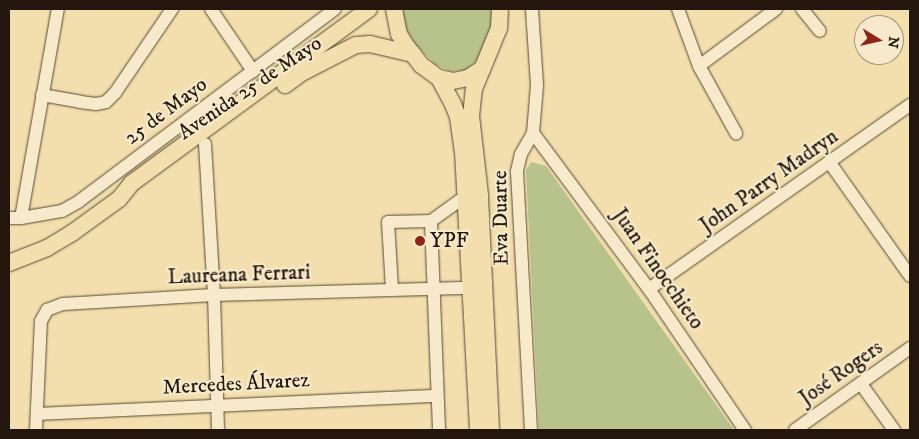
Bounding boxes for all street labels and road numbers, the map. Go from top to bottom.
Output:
street label: Avenida 25 de Mayo [173,31,327,145]
street label: 25 de Mayo [120,72,212,150]
street label: John Parry Madryn [695,124,843,238]
street label: Eva Duarte [488,170,514,266]
street label: Juan Finocchieto [607,204,709,334]
street label: Laureana Ferrari [167,260,311,290]
street label: José Rogers [794,335,888,411]
street label: Mercedes Álvarez [162,368,310,400]

